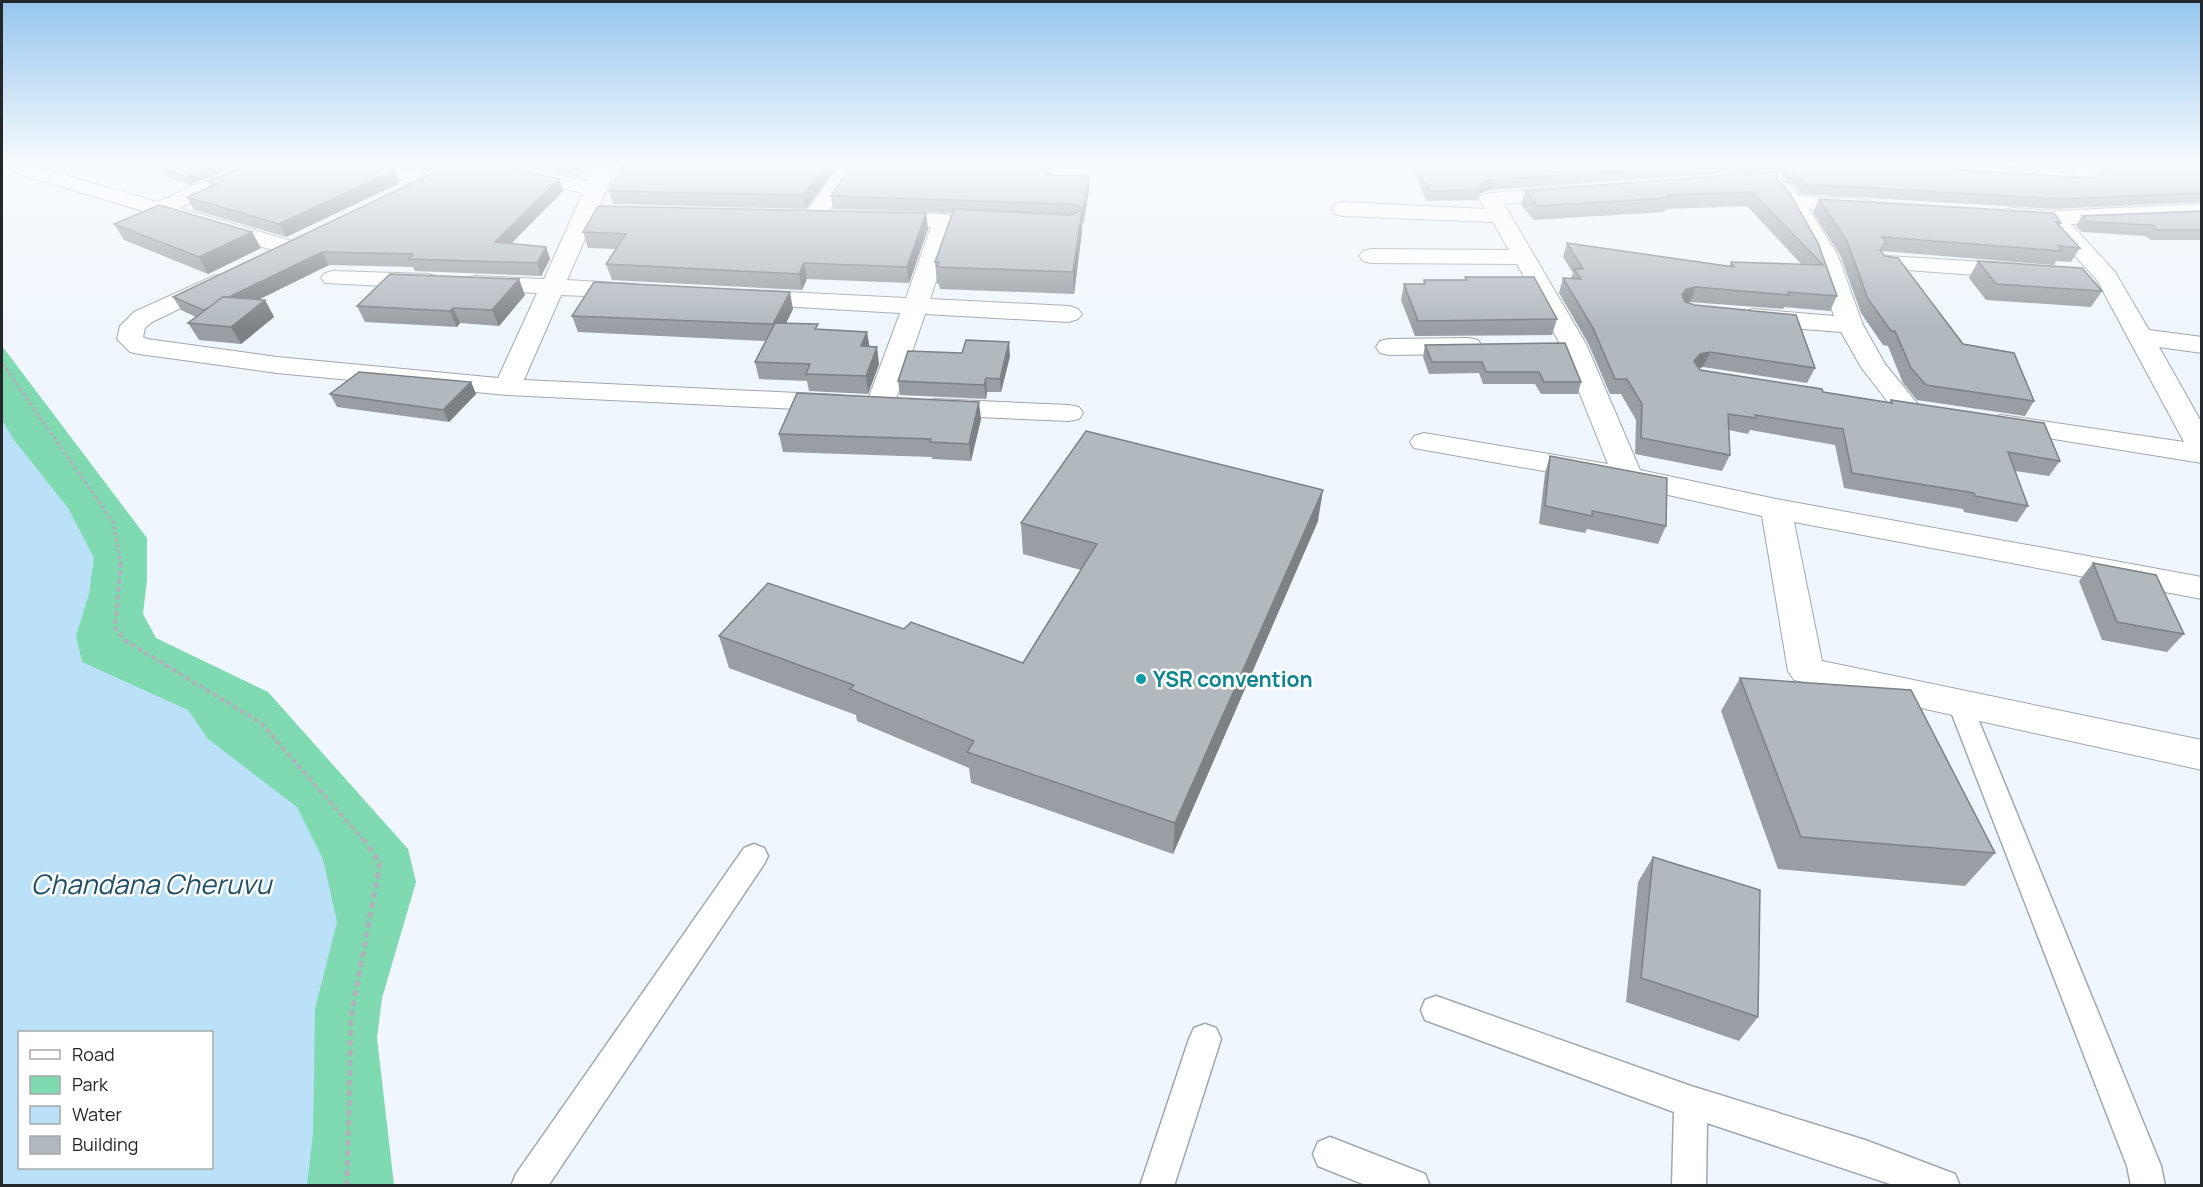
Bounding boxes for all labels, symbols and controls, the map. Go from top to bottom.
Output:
place label: YSR convention [1153,665,1313,693]
marker: YSR convention [1134,672,1148,686]
water label: Chandana Cheruvu [31,865,273,902]
legend [18,1031,213,1169]
text: Road [72,1042,115,1066]
text: Park [72,1072,109,1096]
text: Water [72,1102,122,1126]
text: Building [72,1132,138,1156]

